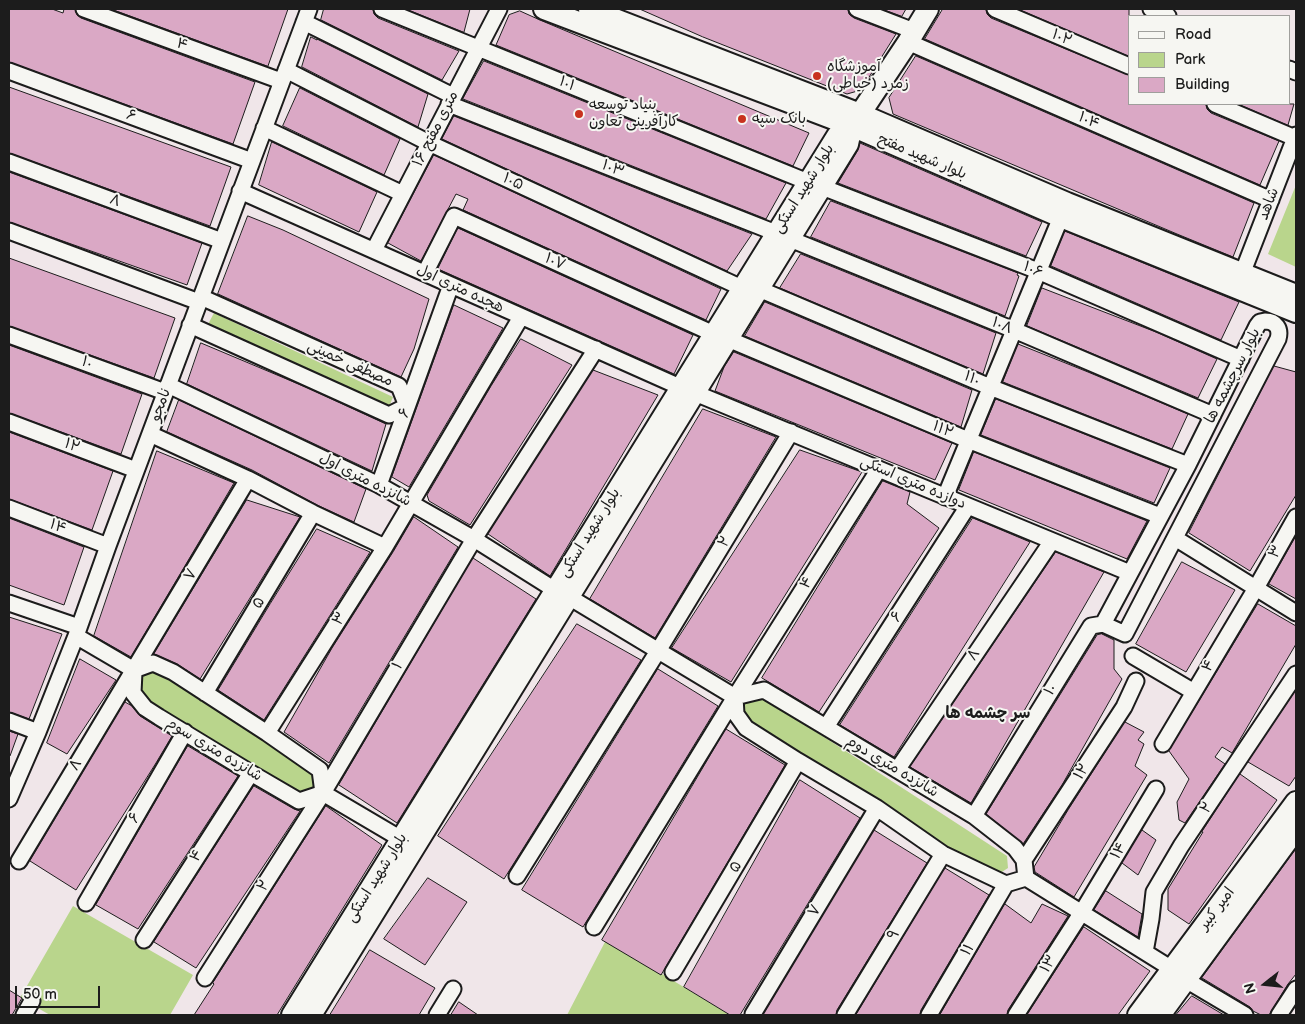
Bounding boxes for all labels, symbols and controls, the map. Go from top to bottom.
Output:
legend [1128,15,1290,105]
text: Road [1175,25,1211,44]
street label: ۱۰۲ [1049,26,1075,50]
street label: ۴ [174,35,190,55]
text: Park [1175,50,1205,69]
place label: آموزشگاه زمرد (خیاطی) [827,58,909,93]
marker: آموزشگاه زمرد (خیاطی) [811,70,823,82]
street label: ۱۰۱ [556,73,578,95]
text: Building [1175,75,1230,94]
street label: ۱۶ متری مفتح [409,88,463,170]
place label: بنیاد توسعه کارآفرینی تعاون [589,96,678,131]
street label: ۶ [124,106,138,126]
marker: بنیاد توسعه کارآفرینی تعاون [573,108,585,120]
street label: ۱۰۴ [1075,108,1103,134]
place label: بانک سپه [752,110,806,128]
marker: بانک سپه [736,113,748,125]
street label: بلوار شهید مفتح [875,130,969,184]
street label: بلوار شهید استکی [769,141,839,237]
street label: ۱۰۳ [599,156,627,182]
street label: ۱۰۵ [500,169,526,195]
street label: شاهد [1255,185,1283,223]
street label: ۸ [107,191,123,211]
street label: ۱۰۷ [542,250,568,274]
street label: ۱۰۶ [1021,258,1045,282]
street label: هجده متری اول [413,261,507,317]
street label: ۱۰۸ [989,314,1015,338]
street label: بلوار سرچشمه ها [1201,325,1265,427]
street label: مصطفی خمینی [304,337,396,391]
street label: ۱۰ [79,353,95,373]
street label: ۱۱۰ [961,368,983,390]
street label: نامجو [147,386,175,424]
street label: ۶ [395,406,415,420]
street label: ۱۱۲ [930,418,956,442]
street label: ۱۲ [61,435,83,457]
street label: شانزده متری اول [316,449,414,511]
street label: دوازده متری استکی [857,453,969,513]
street label: بلوار شهید استکی [555,485,625,581]
street label: ۱۴ [47,516,69,538]
street label: ۲ [715,533,735,551]
street label: ۳ [1265,542,1287,562]
street label: ۷ [181,566,201,584]
street label: ۴ [796,573,818,593]
street label: ۵ [249,594,269,612]
street label: ۶ [887,608,907,626]
street label: ۳ [329,609,351,629]
street label: ۸ [964,646,984,664]
street label: ۴ [1198,657,1220,675]
street label: ۱ [389,659,407,673]
street label: ۱۰ [1041,681,1061,699]
district label: سر چشمه ها [946,704,1030,724]
street label: شانزده متری سوم [163,714,265,786]
street label: شانزده متری دوم [843,732,941,802]
street label: ۸ [66,756,86,774]
street label: ۱۲ [1070,761,1094,783]
street label: ۲ [1197,799,1217,817]
street label: ۶ [125,810,145,826]
street label: بلوار شهید استکی [342,830,412,926]
street label: ۱۴ [1107,839,1131,863]
street label: ۴ [186,846,208,866]
street label: ۵ [726,858,746,876]
street label: ۲ [254,877,274,895]
street label: امیر کبیر [1195,884,1239,934]
street label: ۷ [805,902,825,920]
street label: ۹ [884,926,904,944]
street label: ۱۱ [957,941,979,959]
street label: ۱۳ [1037,952,1061,976]
north arrow [1240,959,1290,1009]
scale bar [18,976,102,1008]
text: N [1240,981,1260,996]
text: 50 m [23,985,57,1004]

